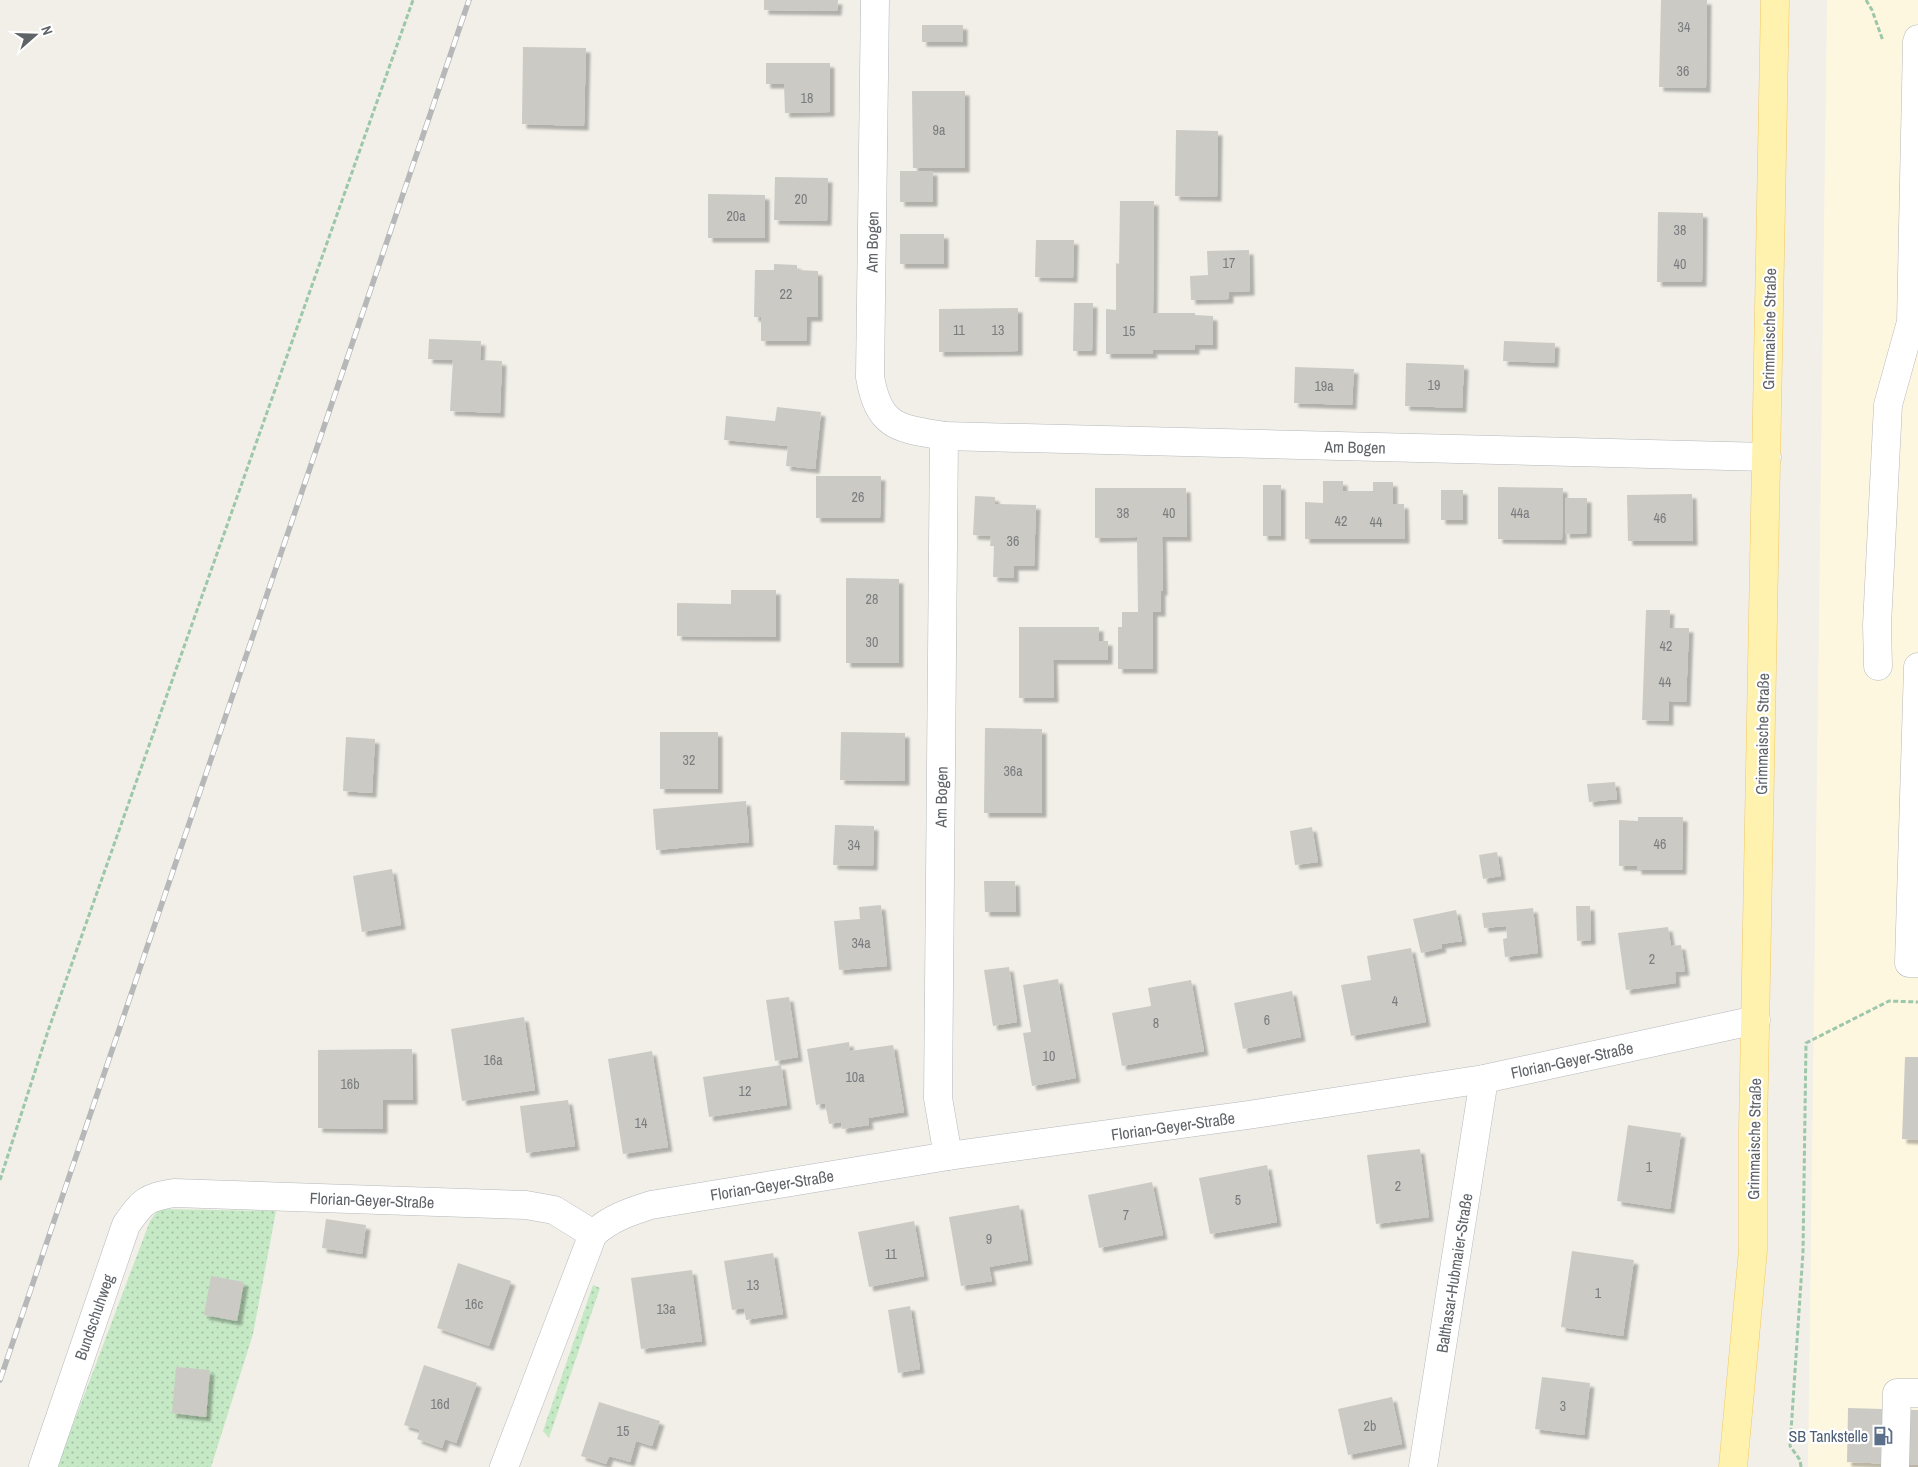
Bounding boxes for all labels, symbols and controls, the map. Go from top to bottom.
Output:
north arrow [10,10,60,60]
house number: 34 [1678,18,1691,36]
text: N [37,24,57,38]
house number: 36 [1677,62,1689,80]
house number: 18 [801,89,813,107]
house number: 9a [933,121,946,139]
house number: 20 [795,190,807,208]
house number: 20a [726,207,746,225]
street label: Am Bogen [860,211,884,274]
house number: 38 [1674,221,1686,239]
house number: 17 [1223,254,1235,272]
house number: 40 [1674,255,1686,273]
street label: Grimmaische Straße [1757,268,1781,390]
house number: 22 [780,285,792,303]
house number: 11 [953,321,966,339]
house number: 13 [992,321,1004,339]
house number: 15 [1123,322,1135,340]
house number: 19 [1428,376,1440,394]
house number: 19a [1314,377,1334,395]
street label: Am Bogen [1323,435,1386,459]
house number: 26 [852,488,864,506]
house number: 38 [1117,504,1129,522]
house number: 40 [1163,504,1175,522]
house number: 44a [1510,504,1530,522]
house number: 46 [1654,509,1666,527]
house number: 42 [1335,512,1347,530]
house number: 44 [1370,513,1383,531]
house number: 36 [1007,532,1019,550]
house number: 28 [866,590,878,608]
house number: 30 [866,633,878,651]
house number: 42 [1660,637,1672,655]
house number: 44 [1659,673,1672,691]
street label: Grimmaische Straße [1750,673,1774,795]
house number: 32 [683,751,695,769]
house number: 36a [1003,762,1023,780]
street label: Am Bogen [929,766,953,829]
house number: 46 [1654,835,1666,853]
house number: 34 [848,836,861,854]
house number: 34a [851,934,871,952]
house number: 2 [1649,950,1655,968]
house number: 4 [1392,992,1399,1010]
house number: 6 [1264,1011,1270,1029]
house number: 8 [1153,1014,1159,1032]
street label: Florian-Geyer-Straße [1509,1036,1635,1084]
house number: 10 [1043,1047,1055,1065]
house number: 16a [483,1051,503,1069]
house number: 10a [845,1068,865,1086]
house number: 16b [340,1075,360,1093]
street label: Grimmaische Straße [1742,1078,1766,1200]
house number: 12 [739,1082,751,1100]
street label: Florian-Geyer-Straße [1110,1106,1236,1146]
house number: 14 [635,1114,648,1132]
house number: 1 [1646,1158,1653,1176]
street label: Florian-Geyer-Straße [709,1164,835,1206]
house number: 2 [1395,1177,1401,1195]
street label: Florian-Geyer-Straße [309,1187,435,1213]
house number: 5 [1235,1191,1241,1209]
street label: Balthasar-Hubmaier-Straße [1431,1192,1477,1354]
house number: 7 [1123,1206,1129,1224]
house number: 9 [986,1230,992,1248]
house number: 11 [885,1245,898,1263]
street label: Bundschuhweg [69,1270,119,1363]
house number: 13 [747,1276,759,1294]
house number: 1 [1595,1284,1602,1302]
house number: 16c [465,1295,484,1313]
house number: 13a [656,1300,676,1318]
house number: 16d [430,1395,450,1413]
house number: 3 [1560,1397,1566,1415]
house number: 2b [1364,1417,1376,1435]
house number: 15 [617,1422,629,1440]
place label: SB Tankstelle [1788,1425,1868,1447]
fuel station icon: SB Tankstelle [1872,1425,1894,1447]

